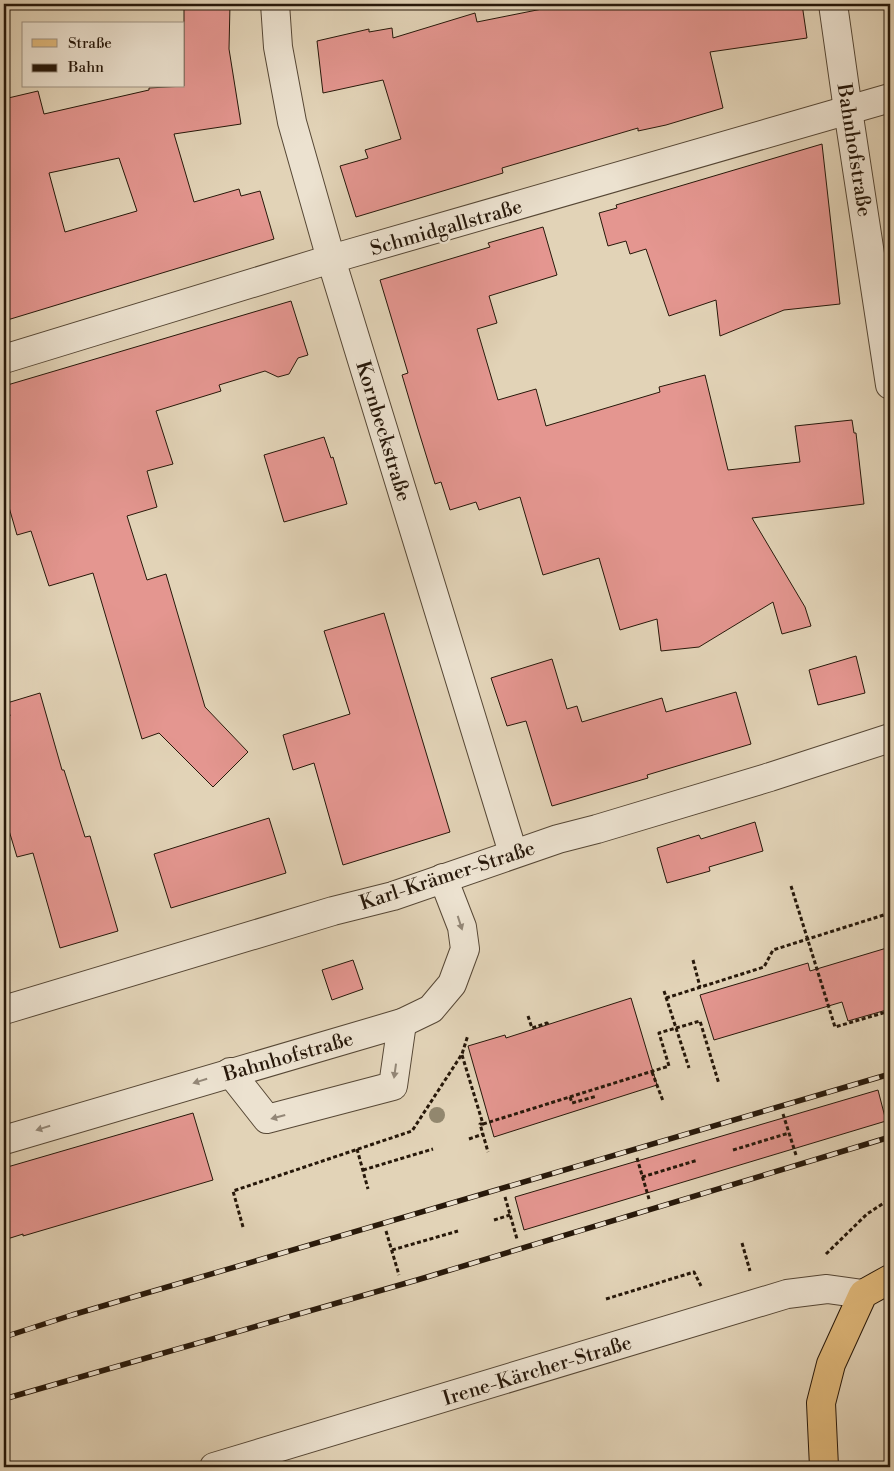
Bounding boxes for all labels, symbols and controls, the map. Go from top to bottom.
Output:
legend [22,22,185,88]
text: Straße [68,34,112,53]
text: Bahn [67,58,104,77]
street label: Bahnhofstraße [831,81,876,218]
street label: Schmidgallstraße [367,195,525,262]
street label: Kornbeckstraße [349,358,416,505]
street label: Karl-Krämer-Straße [357,836,538,917]
one-way arrow [456,916,464,931]
street label: Bahnhofstraße [219,1027,356,1088]
one-way arrow [391,1064,399,1080]
one-way arrow [193,1078,208,1086]
one-way arrow [270,1113,285,1121]
one-way arrow [36,1125,51,1133]
street label: Irene-Kärcher-Straße [440,1331,635,1412]

